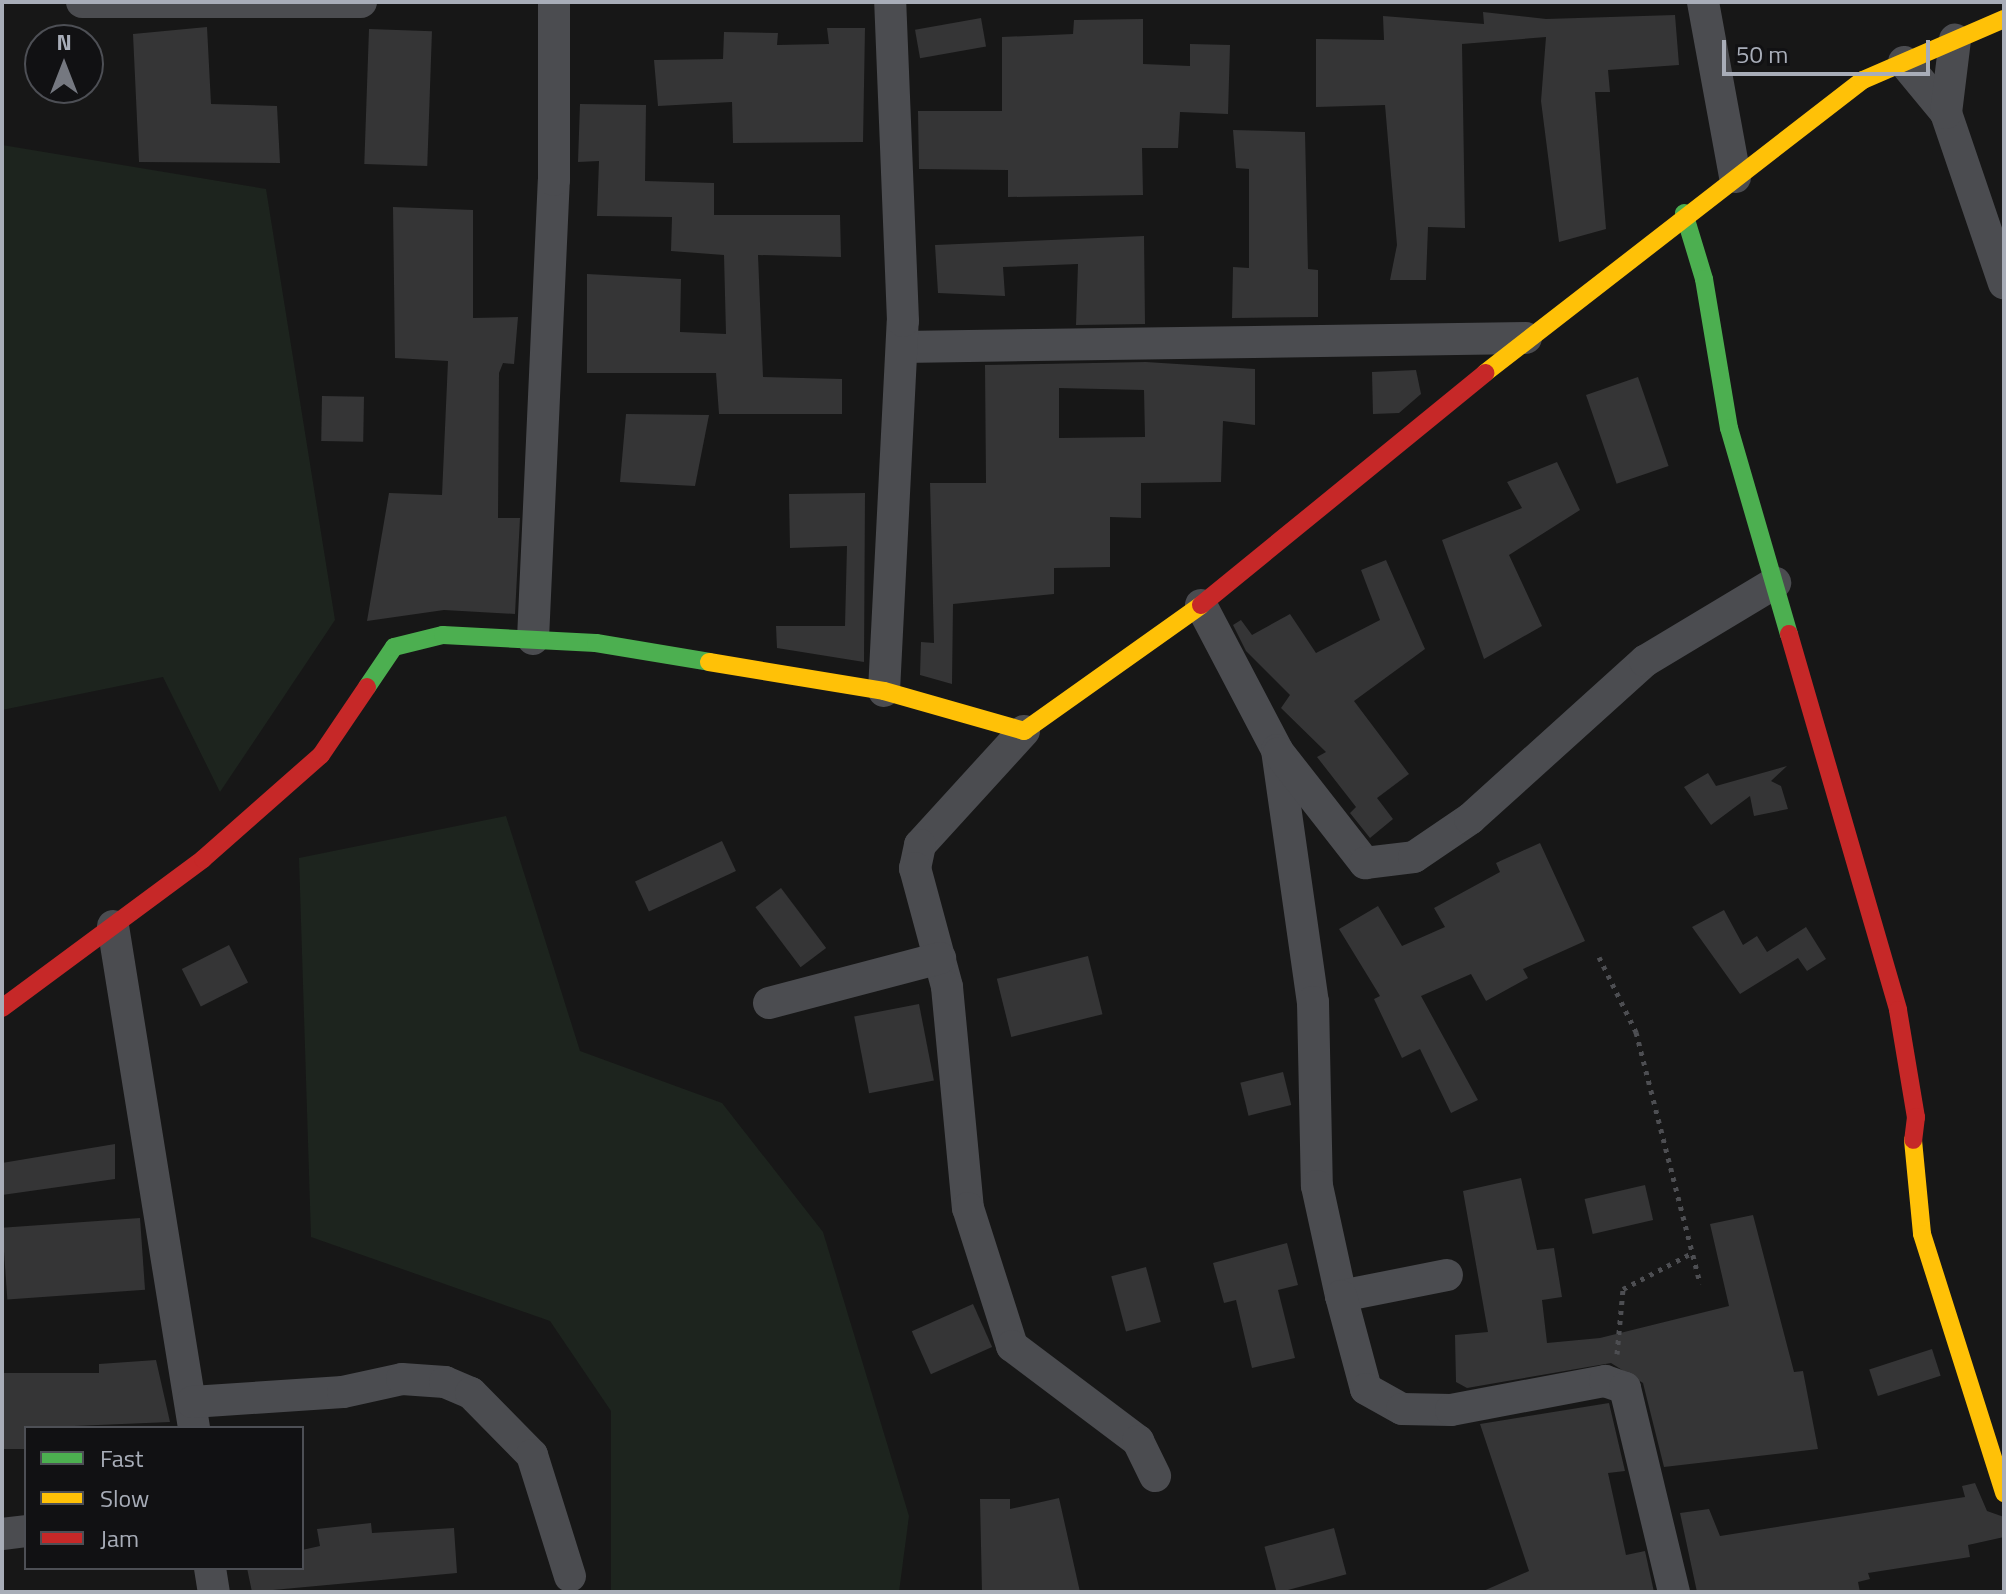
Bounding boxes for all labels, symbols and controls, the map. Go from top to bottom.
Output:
north arrow [24,24,104,104]
scale bar [1726,24,1934,74]
text: N [56,25,72,59]
text: 50 m [1736,36,1788,72]
legend [24,1426,304,1570]
text: Fast [100,1440,143,1476]
text: Slow [100,1480,149,1516]
text: Jam [100,1520,139,1556]

